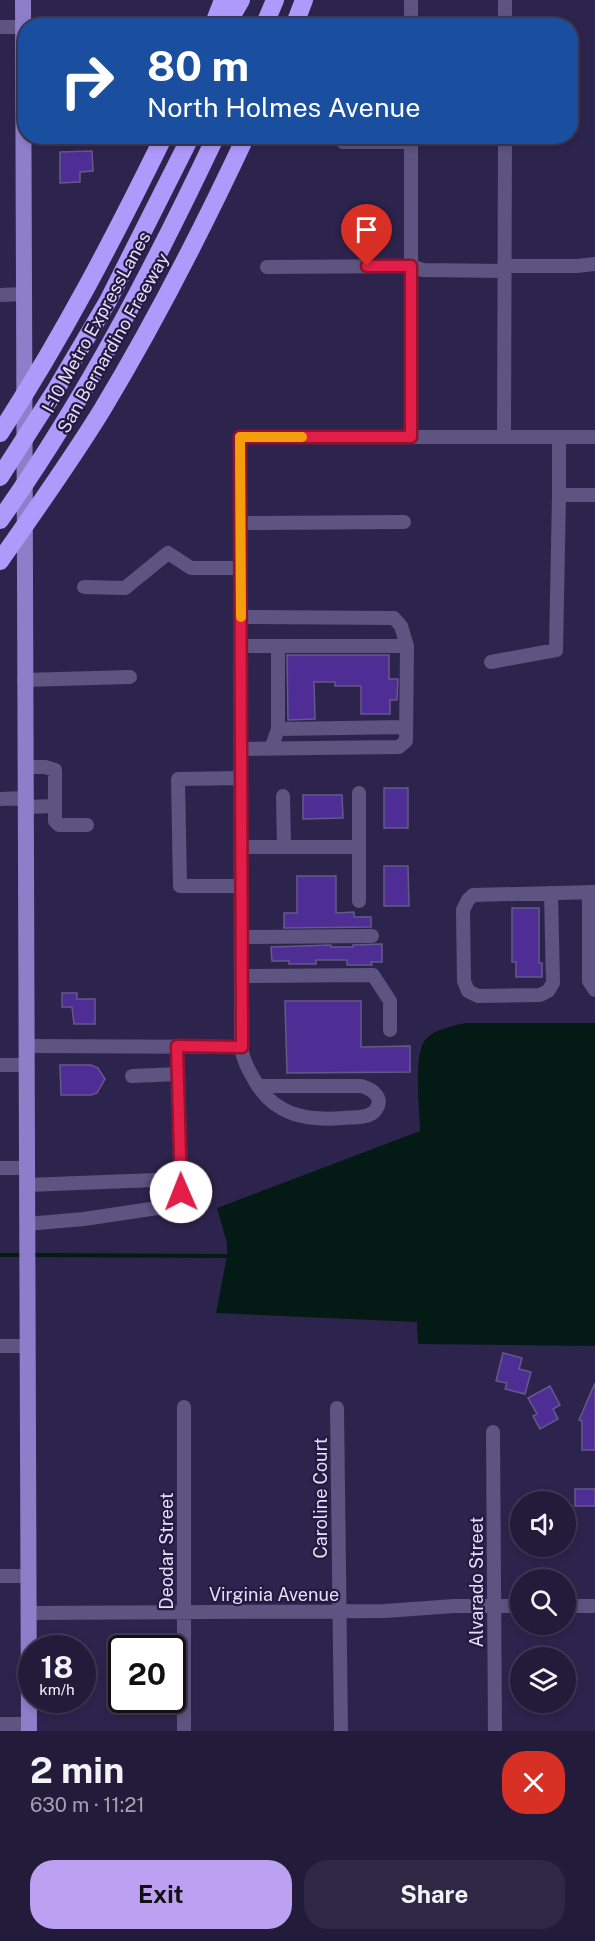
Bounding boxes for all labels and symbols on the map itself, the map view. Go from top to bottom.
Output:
pin [341,204,392,266]
street label: I-10 Metro ExpressLanes [37,228,155,416]
street label: San Bernardino Freeway [53,249,173,437]
position arrow [149,1160,213,1224]
street label: Caroline Court [310,1438,331,1558]
street label: Deodar Street [156,1492,177,1610]
street label: Alvarado Street [466,1516,487,1648]
street label: Virginia Avenue [209,1584,339,1605]
speed limit sign: 20 [108,1635,186,1713]

